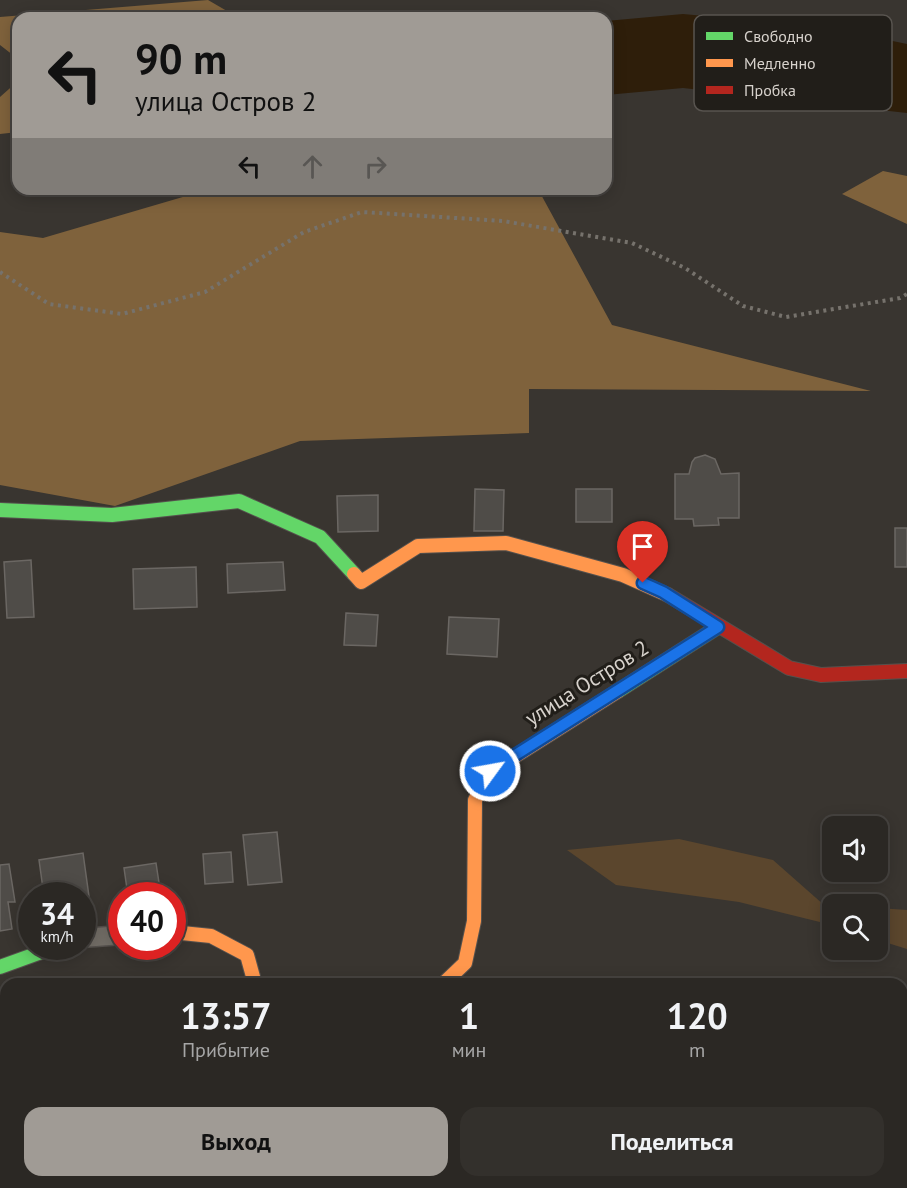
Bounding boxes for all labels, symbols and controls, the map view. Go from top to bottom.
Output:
legend [694,15,892,111]
text: Свободно [744,26,813,46]
text: 90 m [135,31,227,86]
icon: left [36,36,114,114]
text: Медленно [744,53,816,73]
text: Пробка [744,80,796,100]
text: улица Остров 2 [135,84,316,118]
icon: left [233,150,266,183]
icon: ahead [296,150,329,183]
icon: right [359,150,392,183]
pin [617,521,668,583]
icon: arrive [626,530,659,563]
street label: улица Остров 2 [520,634,654,731]
position arrow [458,739,522,803]
map controls [822,816,888,960]
button: sound [822,816,888,882]
speed limit sign: 40 [108,882,186,960]
text: 34 [40,894,74,933]
button: search [822,894,888,960]
text: km/h [41,927,73,946]
text: 13:57 [180,992,272,1039]
text: 1 [459,992,479,1039]
text: 120 [667,992,728,1039]
text: Прибытие [182,1037,270,1063]
text: мин [452,1037,486,1063]
text: m [689,1037,705,1063]
button: Выход [24,1107,448,1176]
button: Поделиться [460,1107,884,1176]

